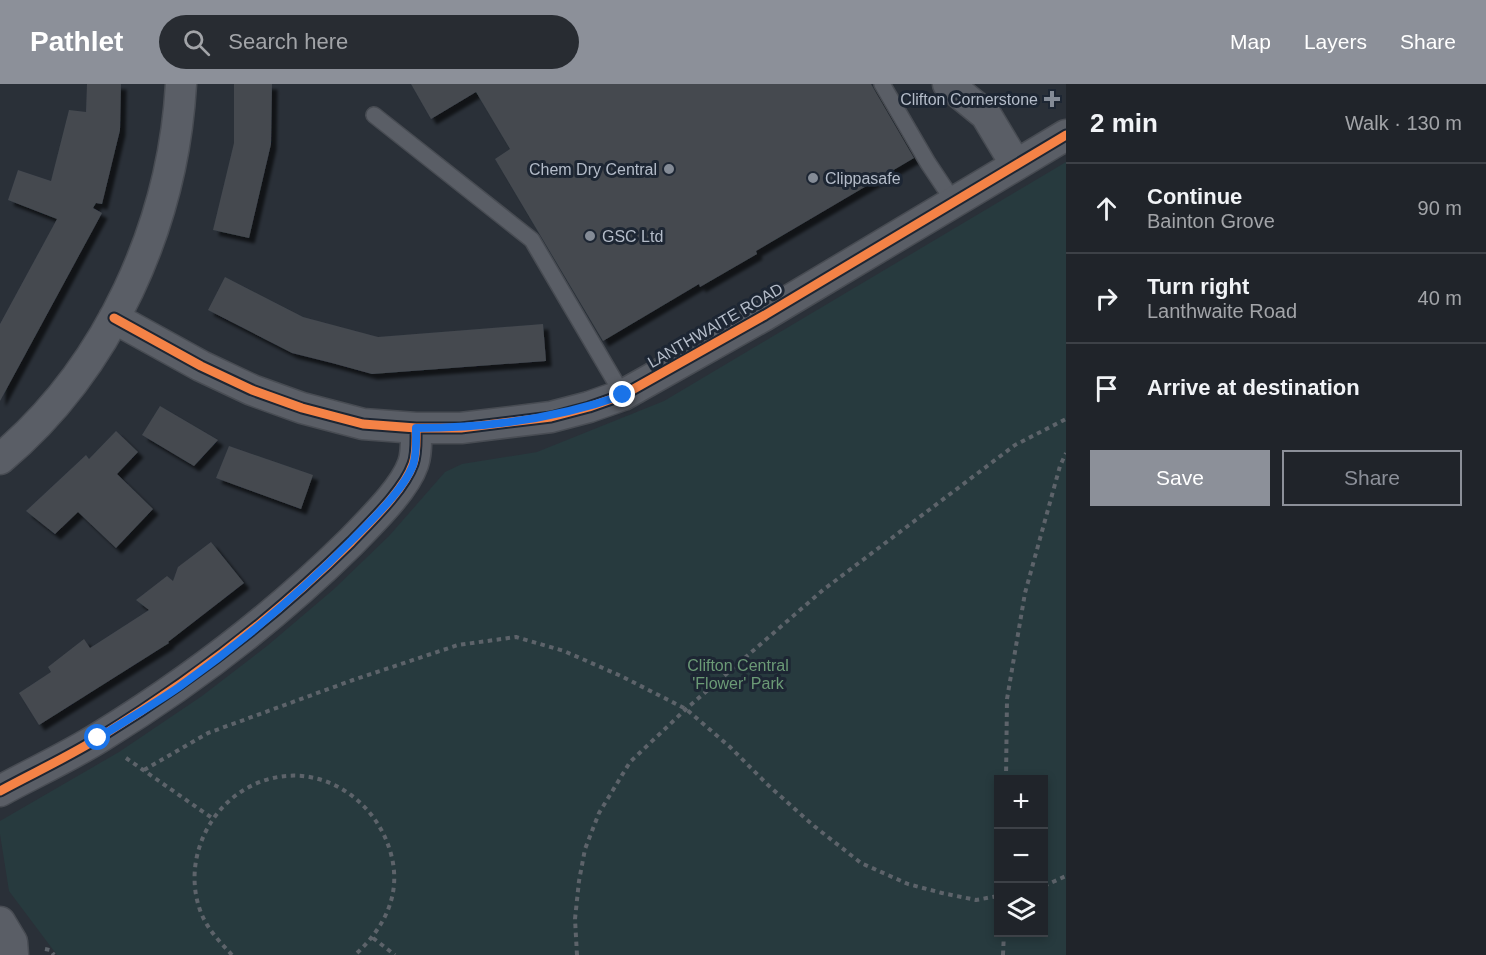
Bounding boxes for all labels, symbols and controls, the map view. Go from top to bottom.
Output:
search box [159,15,579,69]
text: Pathlet [30,26,123,57]
icon: search [180,26,213,59]
text: Search here [228,29,348,54]
text: Map [1230,30,1271,53]
text: Layers [1304,30,1367,53]
text: Share [1400,30,1456,53]
marker: Clifton Cornerstone [1043,90,1061,108]
place label: Clifton Cornerstone [900,91,1038,108]
text: 2 min [1090,108,1158,138]
text: Walk · 130 m [1345,112,1462,134]
place label: Chem Dry Central [529,161,657,178]
marker: Chem Dry Central [662,162,676,176]
place label: Clippasafe [825,170,901,187]
marker: Clippasafe [806,171,820,185]
text: Continue [1147,184,1242,209]
icon: ahead [1090,192,1123,225]
text: 90 m [1418,197,1462,219]
text: Bainton Grove [1147,210,1275,232]
place label: GSC Ltd [602,228,663,245]
marker: GSC Ltd [583,229,597,243]
text: Turn right [1147,274,1249,299]
street label: LANTHWAITE ROAD [645,280,786,371]
icon: right [1090,282,1123,315]
text: 40 m [1418,287,1462,309]
text: Lanthwaite Road [1147,300,1297,322]
icon: arrive [1090,372,1123,405]
text: Arrive at destination [1147,375,1360,400]
route end [609,381,635,407]
button: Save [1090,450,1270,506]
button: Share [1282,450,1462,506]
park label: Clifton Central 'Flower' Park [687,657,789,692]
route start [84,724,110,750]
map controls [994,775,1048,937]
button: + [994,775,1048,829]
button: − [994,829,1048,883]
button: layers [994,883,1048,937]

